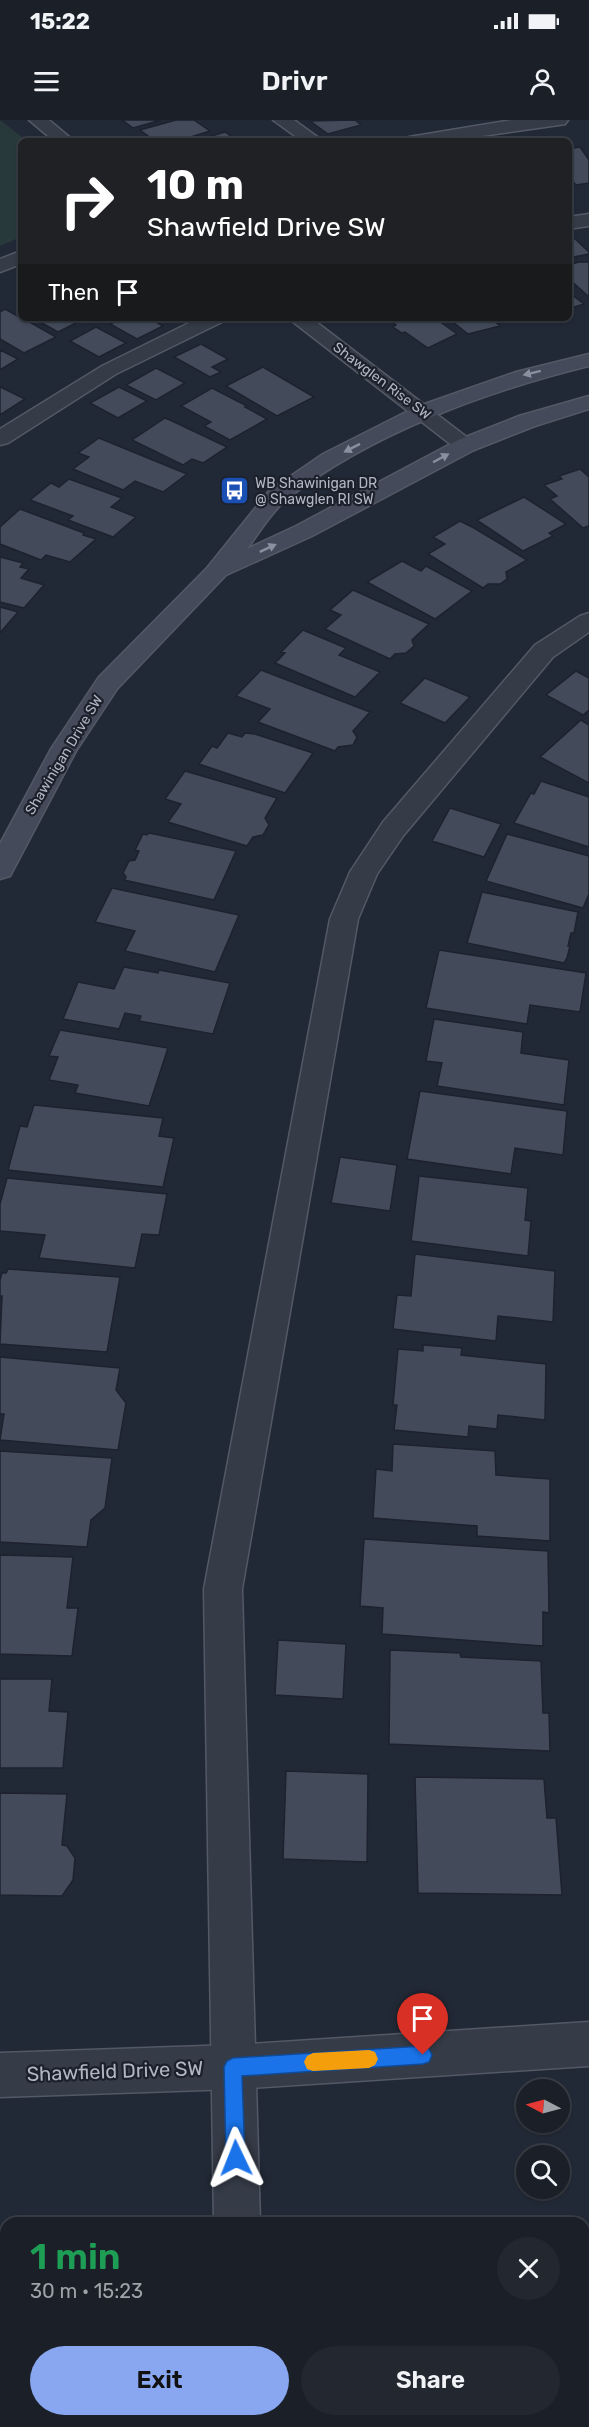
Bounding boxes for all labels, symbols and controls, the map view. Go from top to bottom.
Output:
text: 15:22 [30,8,90,35]
icon: menu [30,65,63,98]
text: Drivr [262,65,327,97]
icon: person [526,65,559,98]
text: 10 m [147,160,244,210]
icon: right [48,162,126,240]
text: Shawfield Drive SW [147,211,386,243]
icon: arrive [111,276,144,309]
text: Then [48,279,99,306]
street label: Shawglen Rise SW [330,339,434,423]
one-way arrow [523,369,541,379]
one-way arrow [344,443,361,453]
one-way arrow [433,453,450,463]
bus stop icon: WB Shawinigan DR @ Shawglen RI SW [218,475,250,507]
place label: WB Shawinigan DR @ Shawglen RI SW [255,475,377,508]
one-way arrow [260,543,278,553]
street label: Shawinigan Drive SW [22,692,106,818]
pin [397,1993,448,2055]
icon: arrive [406,2002,439,2035]
street label: Shawfield Drive SW [26,2056,204,2086]
north arrow [516,2079,570,2133]
map controls [516,2079,570,2199]
position arrow [204,2126,268,2190]
button: search [516,2145,570,2199]
text: 1 min [30,2235,121,2278]
button: close [497,2237,560,2300]
text: 30 m · 15:23 [30,2279,143,2303]
button: Exit [30,2346,289,2415]
button: Share [301,2346,560,2415]

